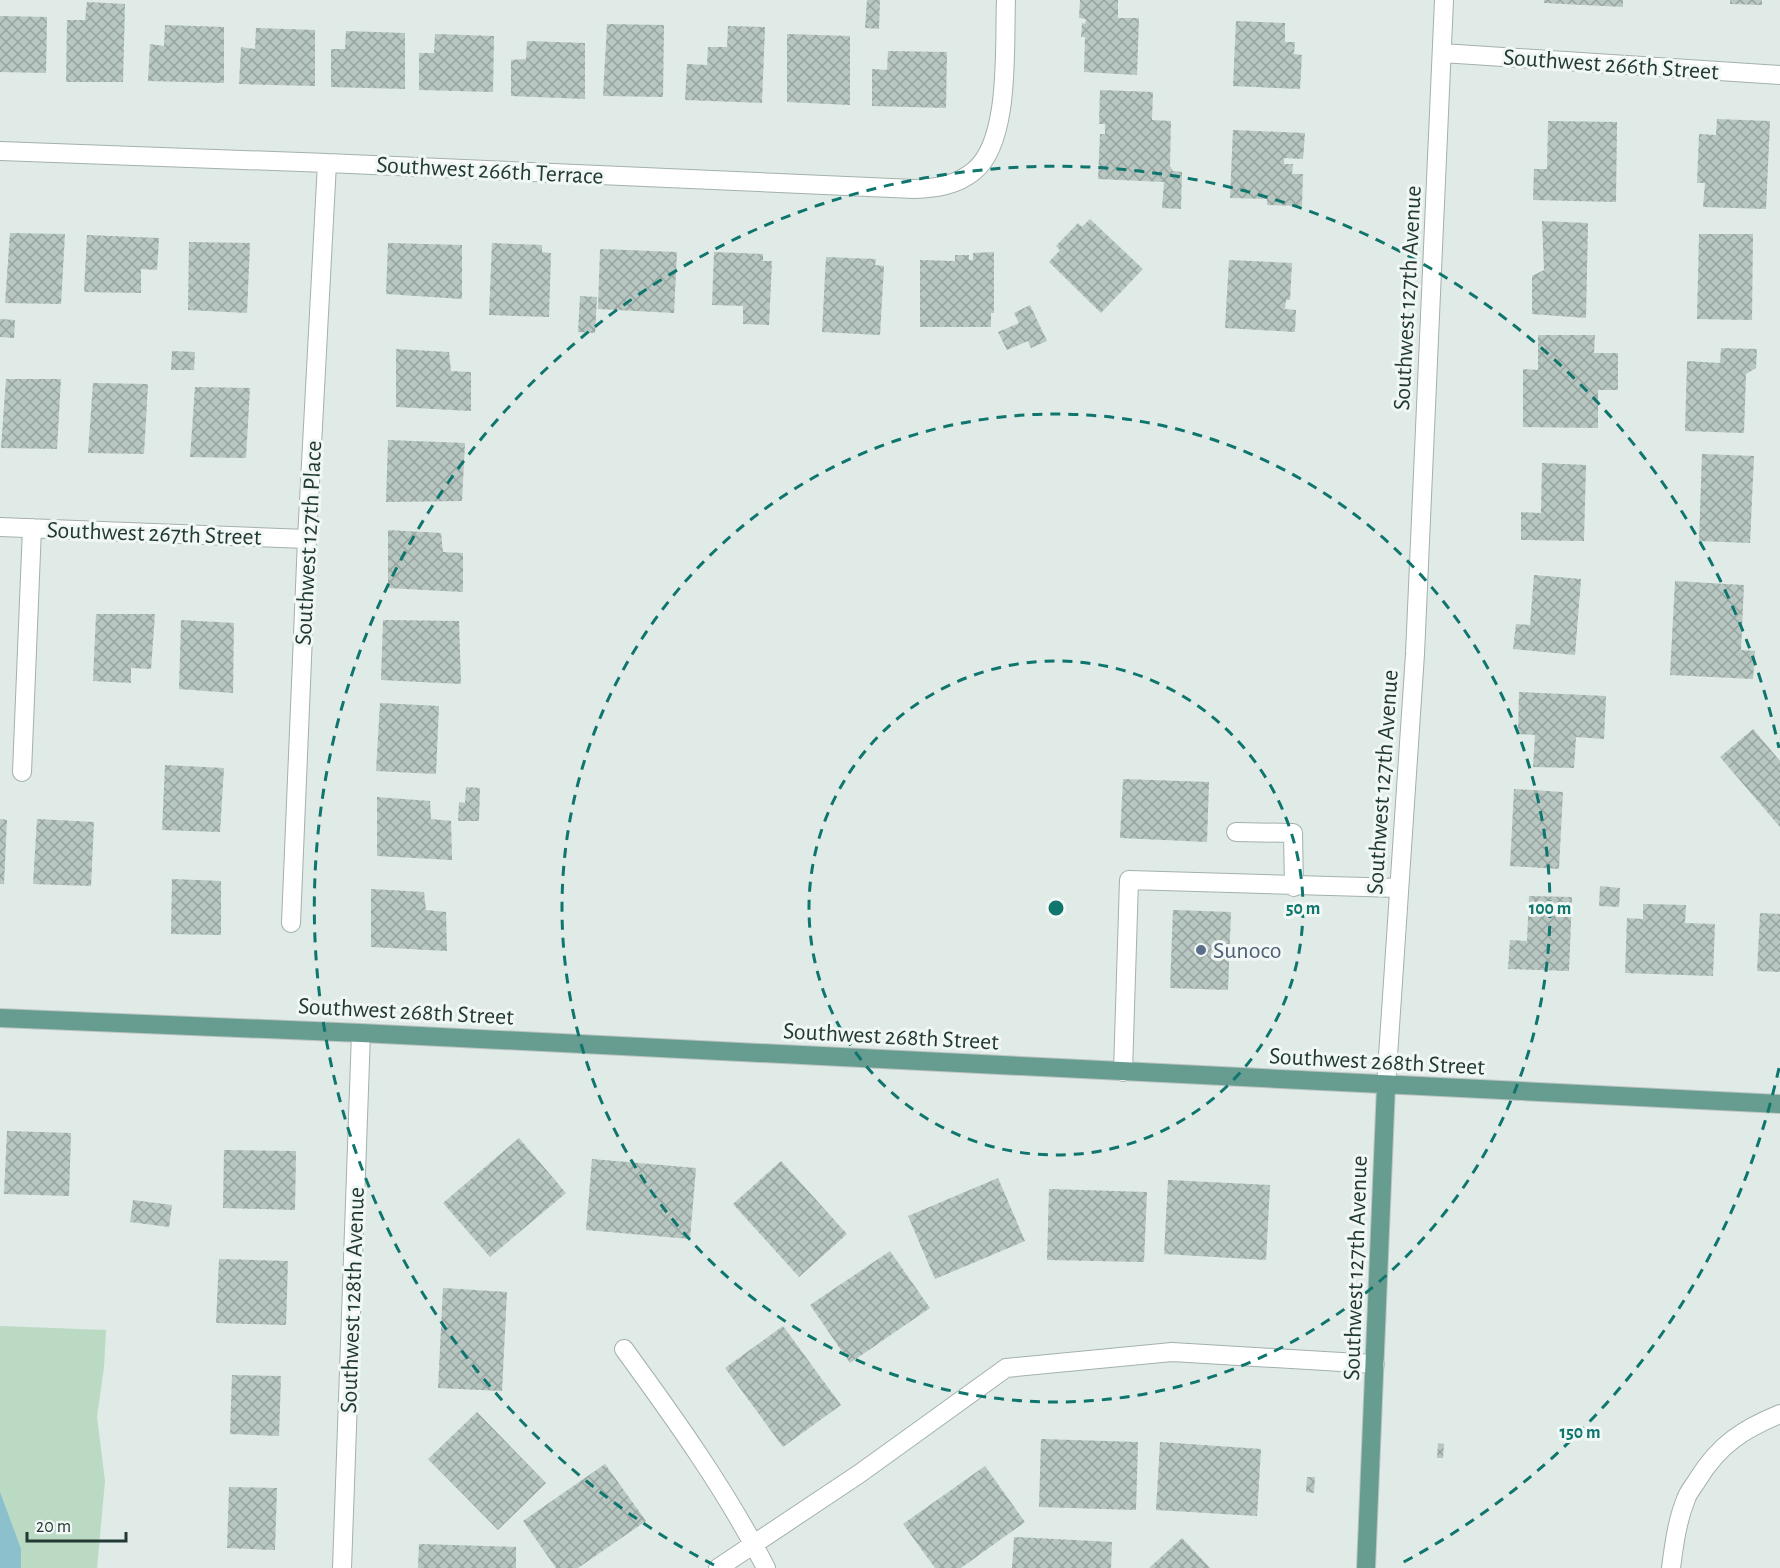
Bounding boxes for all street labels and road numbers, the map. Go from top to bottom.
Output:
street label: Southwest 266th Street [1502,45,1720,85]
street label: Southwest 266th Terrace [376,153,604,189]
street label: Southwest 127th Avenue [1390,185,1426,411]
street label: Southwest 127th Place [292,440,326,646]
street label: Southwest 267th Street [46,518,262,550]
street label: Southwest 127th Avenue [1363,669,1403,895]
street label: Southwest 268th Street [297,994,515,1030]
street label: Southwest 268th Street [782,1019,1000,1055]
street label: Southwest 268th Street [1268,1044,1486,1080]
street label: Southwest 127th Avenue [1340,1155,1372,1381]
street label: Southwest 128th Avenue [337,1186,369,1414]

